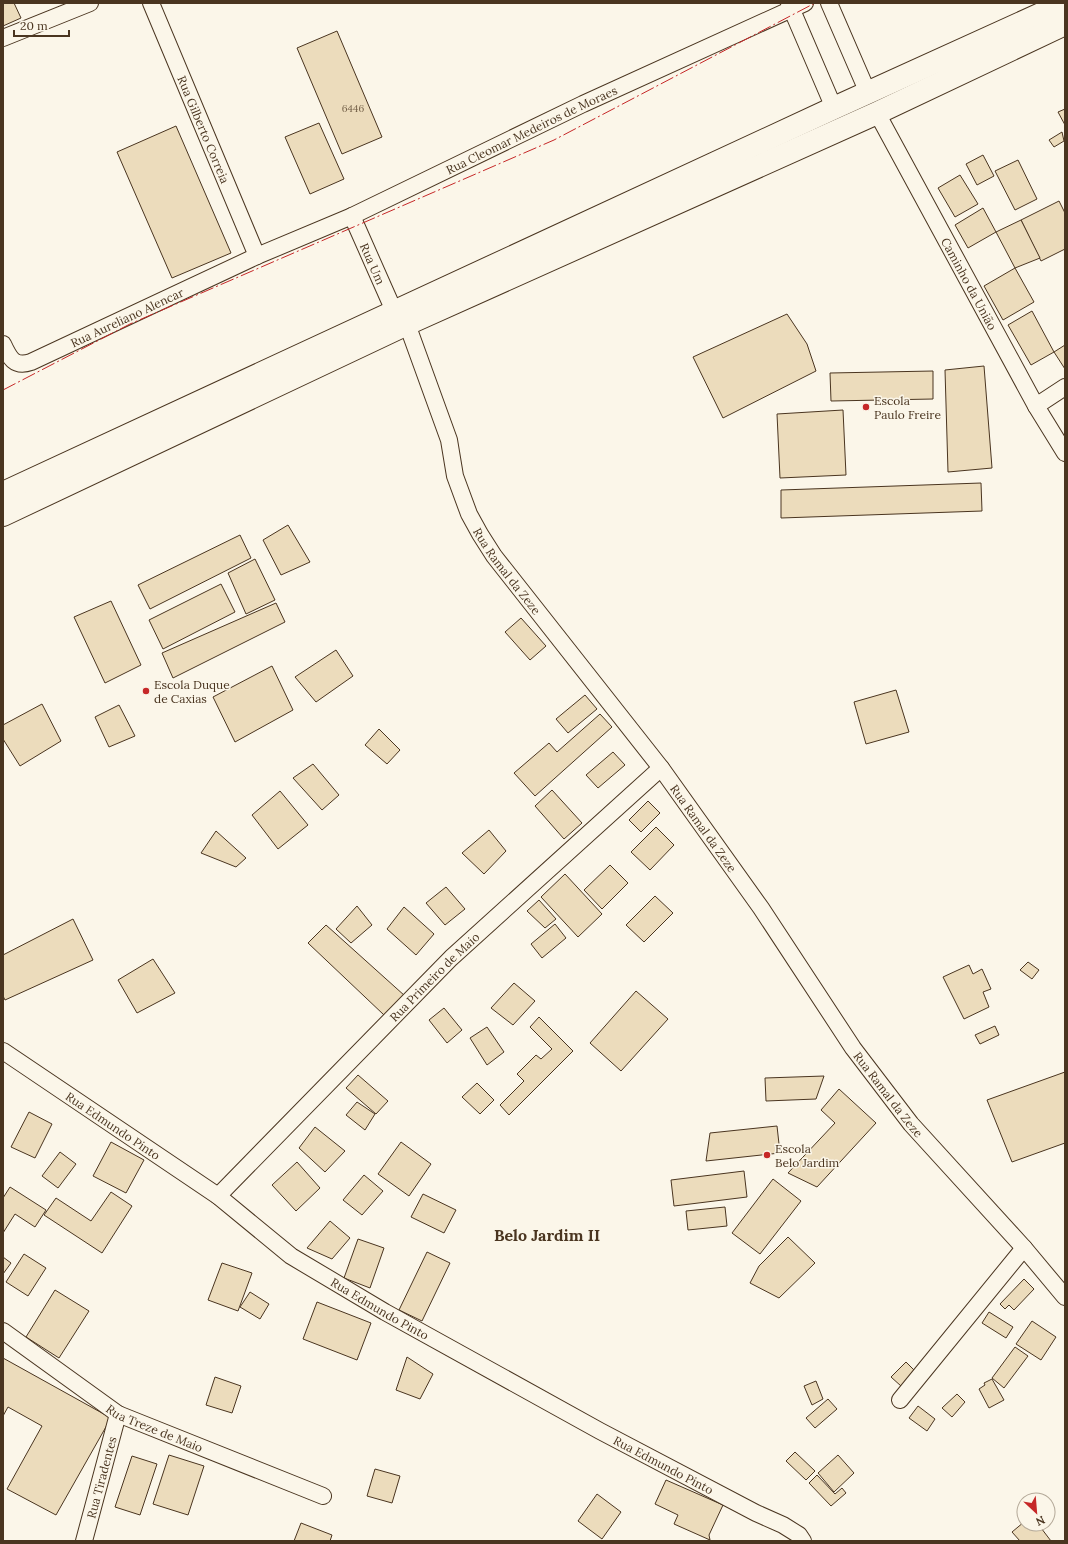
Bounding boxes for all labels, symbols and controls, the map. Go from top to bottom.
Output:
scale bar [14,12,69,38]
text: 20 m [20,18,48,33]
street label: Rua Gilberto Correia [175,73,233,185]
street label: Rua Cleomar Medeiros de Moraes [443,82,620,177]
house number: 6446 [342,102,364,115]
street label: Caminho da União [938,235,1001,332]
street label: Rua Um [357,240,389,287]
street label: Rua Aureliano Alencar [68,284,186,350]
place label: Escola Paulo Freire [874,393,941,422]
marker: Escola Paulo Freire [861,402,871,412]
street label: Rua Ramal da Zeze [470,525,545,617]
place label: Escola Duque de Caxias [154,677,230,706]
marker: Escola Duque de Caxias [141,686,151,696]
street label: Rua Ramal da Zeze [668,781,741,875]
street label: Rua Primeiro de Maio [386,929,482,1024]
street label: Rua Ramal da Zeze [851,1048,927,1140]
street label: Rua Edmundo Pinto [63,1088,163,1163]
place label: Escola Belo Jardim [775,1141,840,1170]
marker: Escola Belo Jardim [762,1150,772,1160]
district label: Belo Jardim II [494,1225,600,1245]
street label: Rua Edmundo Pinto [328,1274,432,1342]
street label: Rua Treze de Maio [103,1401,205,1455]
street label: Rua Edmundo Pinto [611,1432,716,1497]
street label: Rua Tiradentes [83,1434,119,1520]
north arrow [1016,1492,1056,1532]
text: N [1033,1513,1047,1529]

